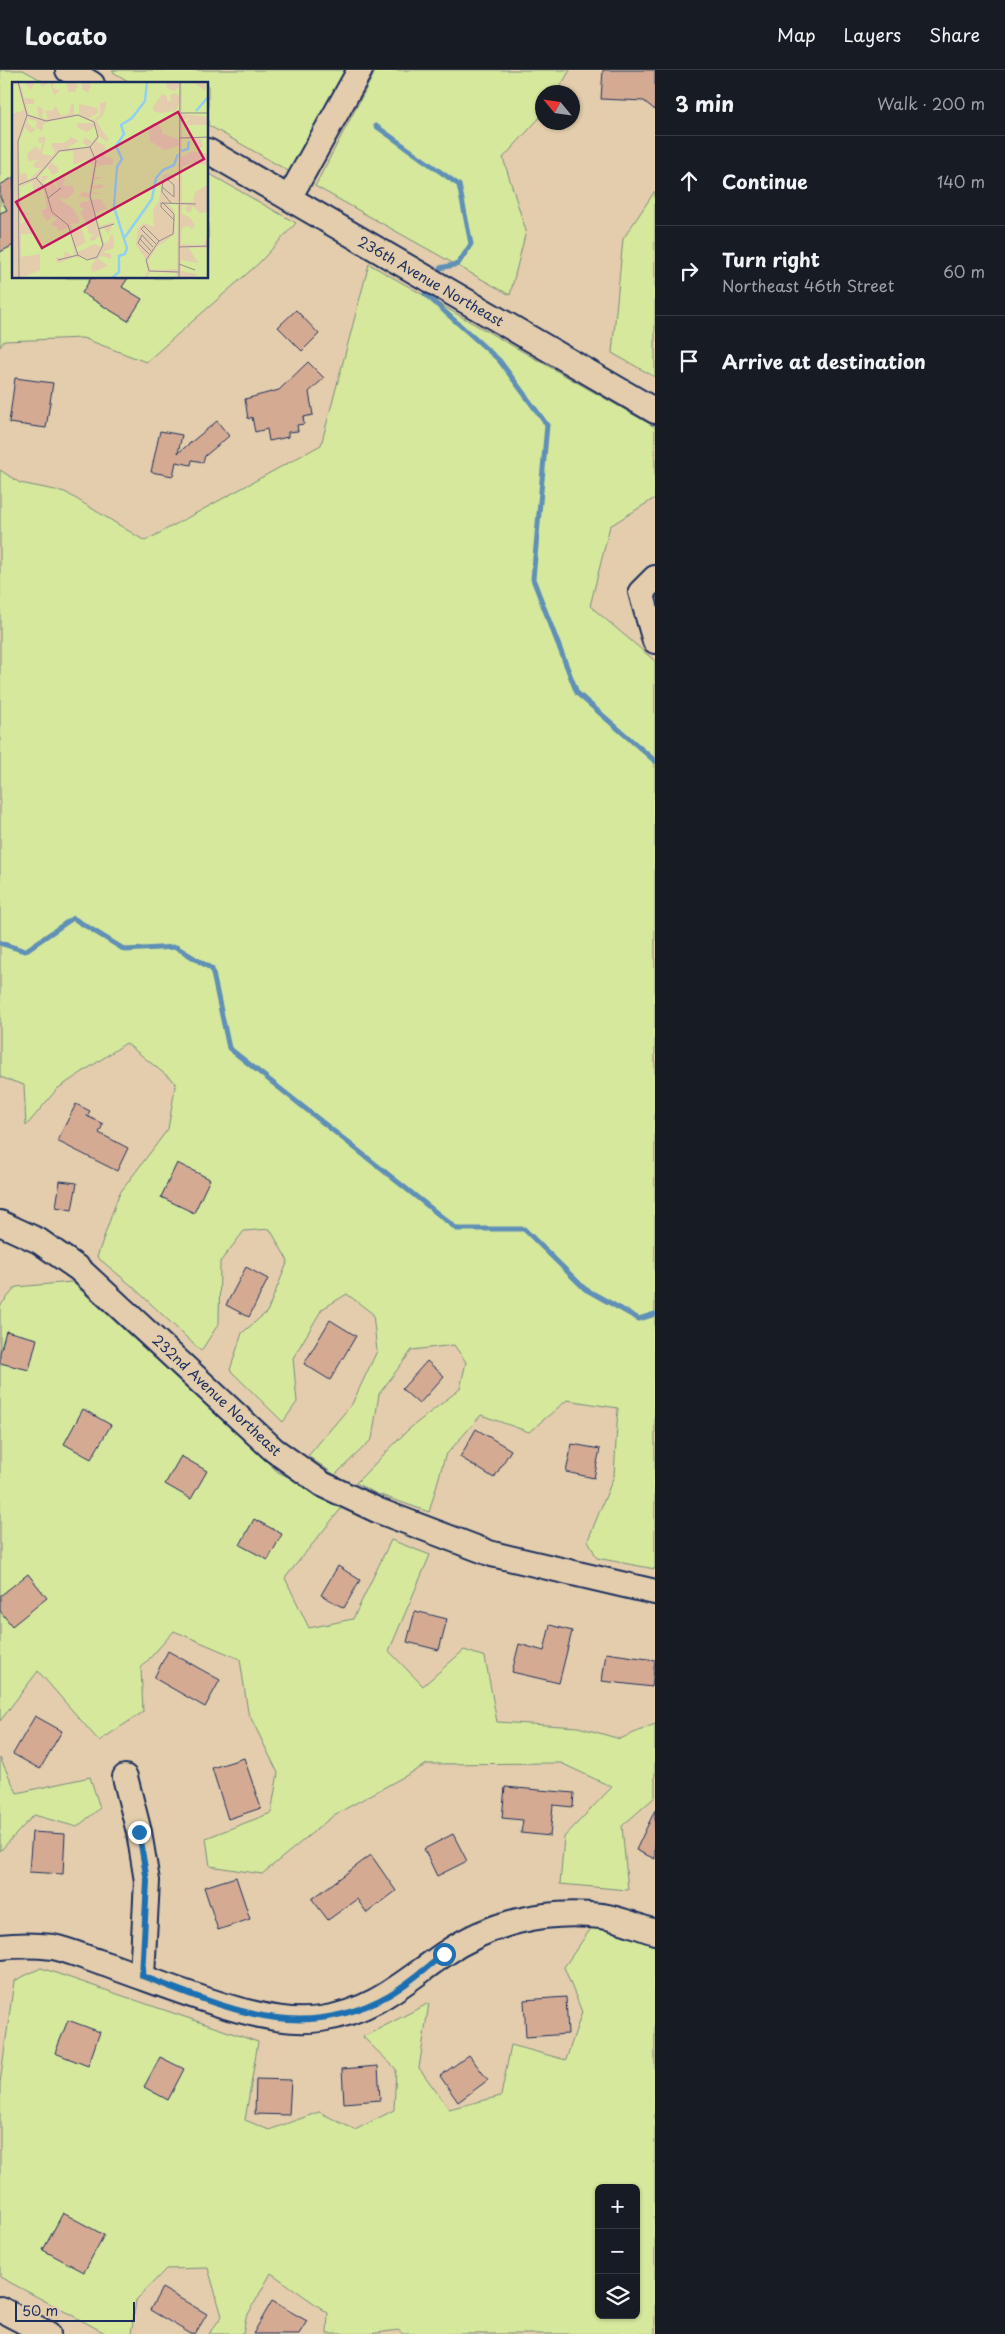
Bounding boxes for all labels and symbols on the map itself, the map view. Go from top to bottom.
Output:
inset map [12,82,209,279]
north arrow [535,85,580,130]
street label: 236th Avenue Northeast [354,231,508,332]
street label: 232nd Avenue Northeast [148,1329,287,1461]
route end [128,1821,151,1844]
route start [433,1943,456,1966]
scale bar [15,2299,135,2322]

